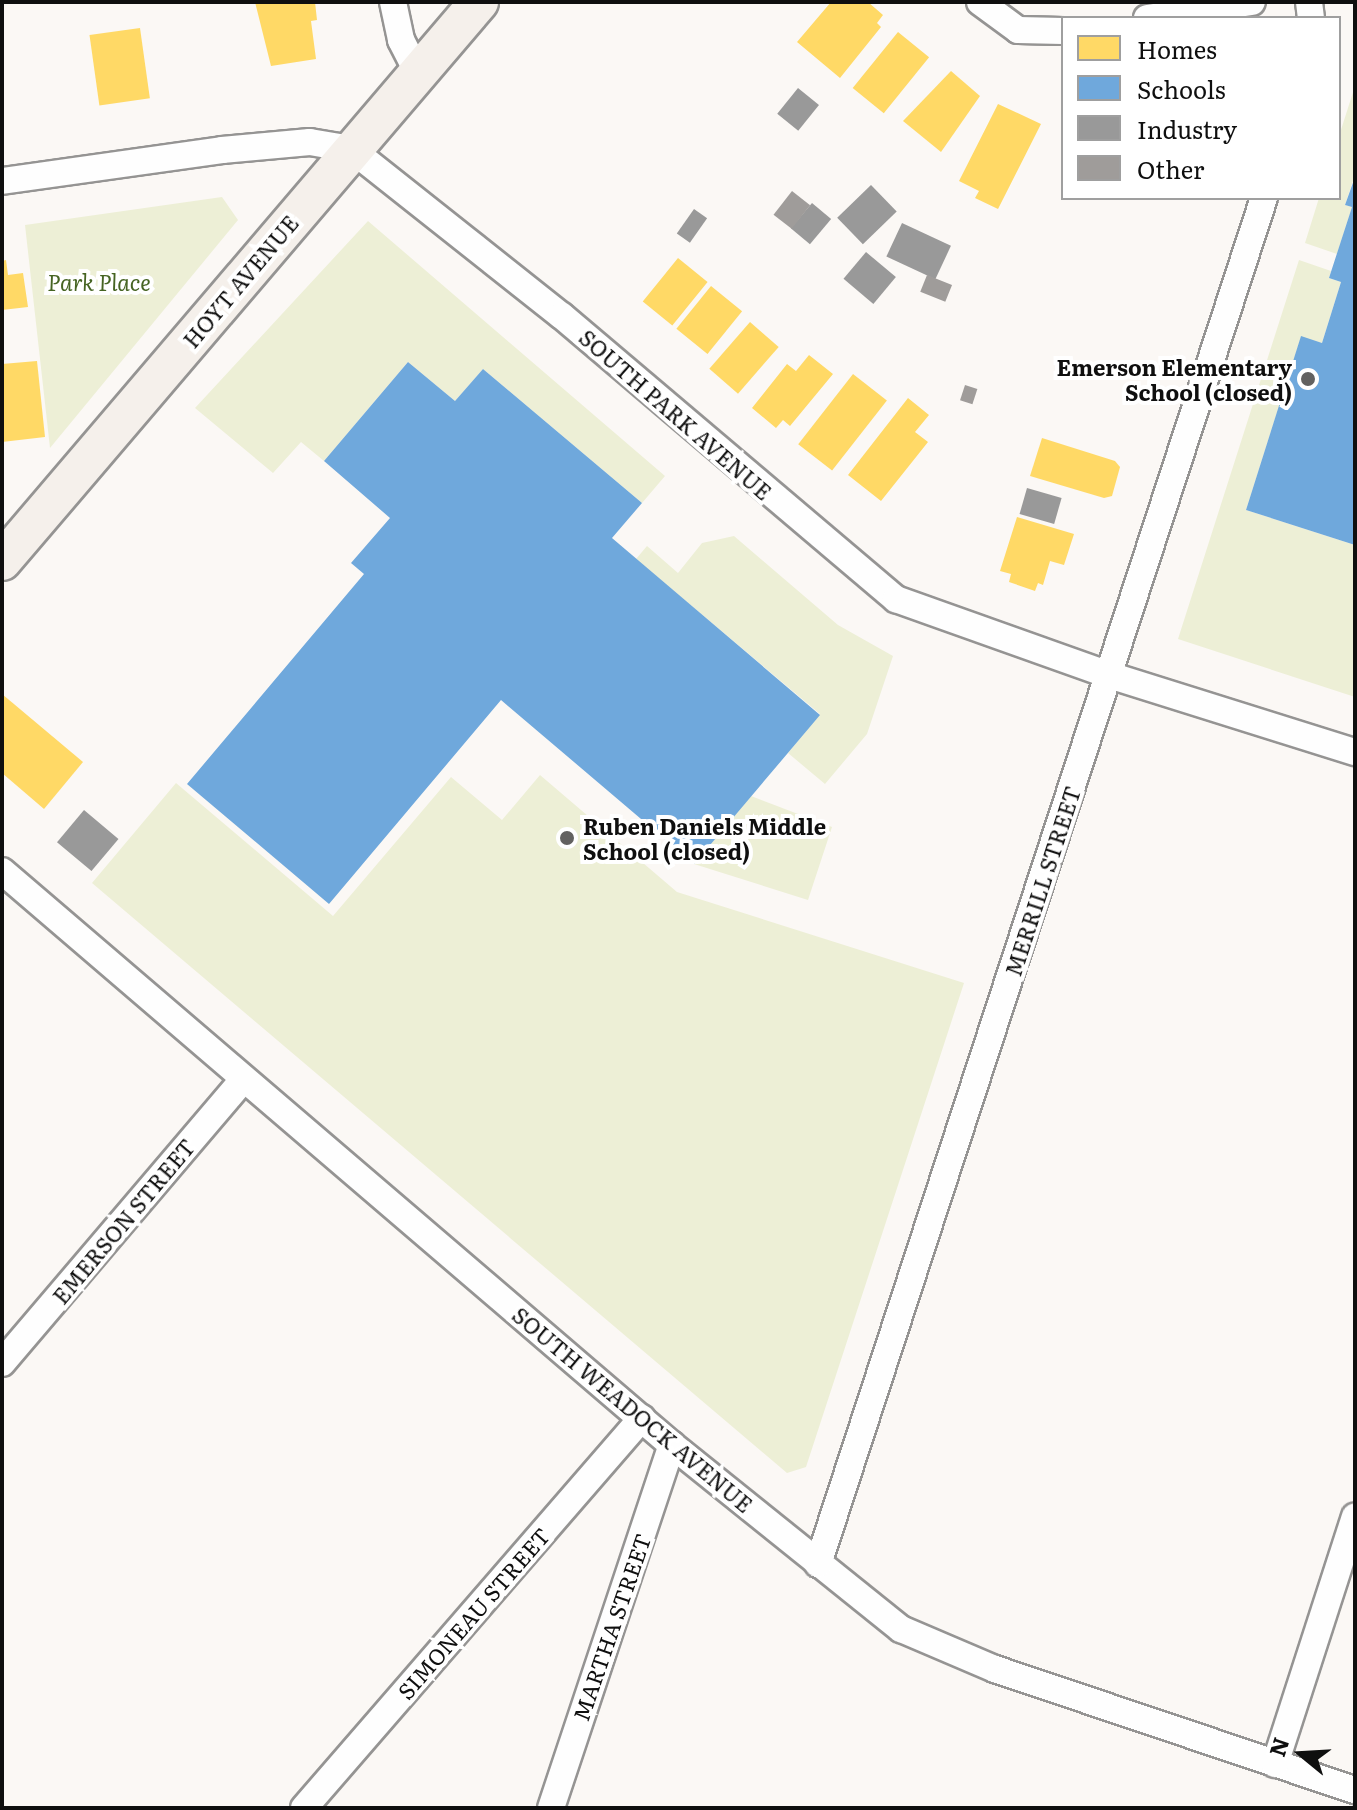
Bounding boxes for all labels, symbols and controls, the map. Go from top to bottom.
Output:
legend [1061,16,1341,200]
text: Homes [1137,31,1217,66]
text: Schools [1137,71,1226,106]
text: Industry [1137,111,1237,146]
text: Other [1137,151,1204,186]
street label: HOYT AVENUE [177,209,303,353]
park label: Park Place [47,269,151,295]
street label: SOUTH PARK AVENUE [574,323,778,505]
place label: Emerson Elementary School (closed) [1057,353,1292,404]
marker: Emerson Elementary School (closed) [1299,370,1317,388]
street label: MERRILL STREET [999,783,1085,979]
place label: Ruben Daniels Middle School (closed) [583,812,826,864]
marker: Ruben Daniels Middle School (closed) [558,829,576,847]
street label: EMERSON STREET [46,1133,200,1309]
street label: SOUTH WEADOCK AVENUE [508,1301,758,1517]
street label: SIMONEAU STREET [391,1522,555,1704]
street label: MARTHA STREET [567,1530,655,1724]
north arrow [1261,1714,1341,1794]
text: N [1259,1733,1296,1760]

